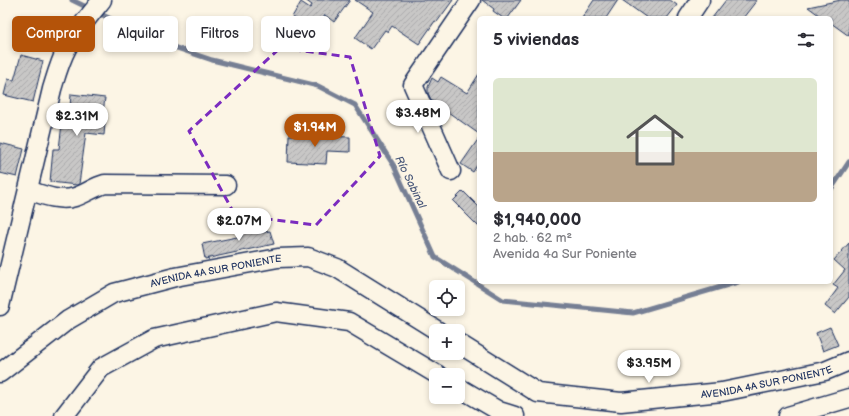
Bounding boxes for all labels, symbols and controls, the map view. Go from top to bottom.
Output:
chip: Comprar [12,16,95,52]
chip: Alquilar [103,16,178,52]
chip: Filtros [186,16,253,52]
chip: Nuevo [261,16,330,52]
icon: filters [795,29,817,51]
text: 5 viviendas [493,30,579,50]
pin: $3.48M [385,100,451,134]
pin: $2.31M [44,103,110,137]
icon: home [619,104,691,176]
text: $3.48M [395,105,441,121]
text: $2.31M [55,108,99,124]
pin: $1.94M [282,114,348,148]
text: $1.94M [293,119,337,135]
water label: Río Sabinal [392,154,429,211]
pin: $2.07M [206,208,272,242]
text: $1,940,000 [493,210,581,230]
text: $2.07M [216,213,262,229]
text: 2 hab. · 62 m² [493,230,572,246]
text: Avenida 4a Sur Poniente [493,246,637,262]
street label: AVENIDA 4A SUR PONIENTE [149,253,282,290]
map controls [429,280,465,404]
button: locate [429,280,465,316]
button: + [429,324,465,360]
pin: $3.95M [616,350,682,384]
text: $3.95M [626,355,672,371]
street label: AVENIDA 4A SUR PONIENTE [700,363,835,401]
button: − [429,368,465,404]

